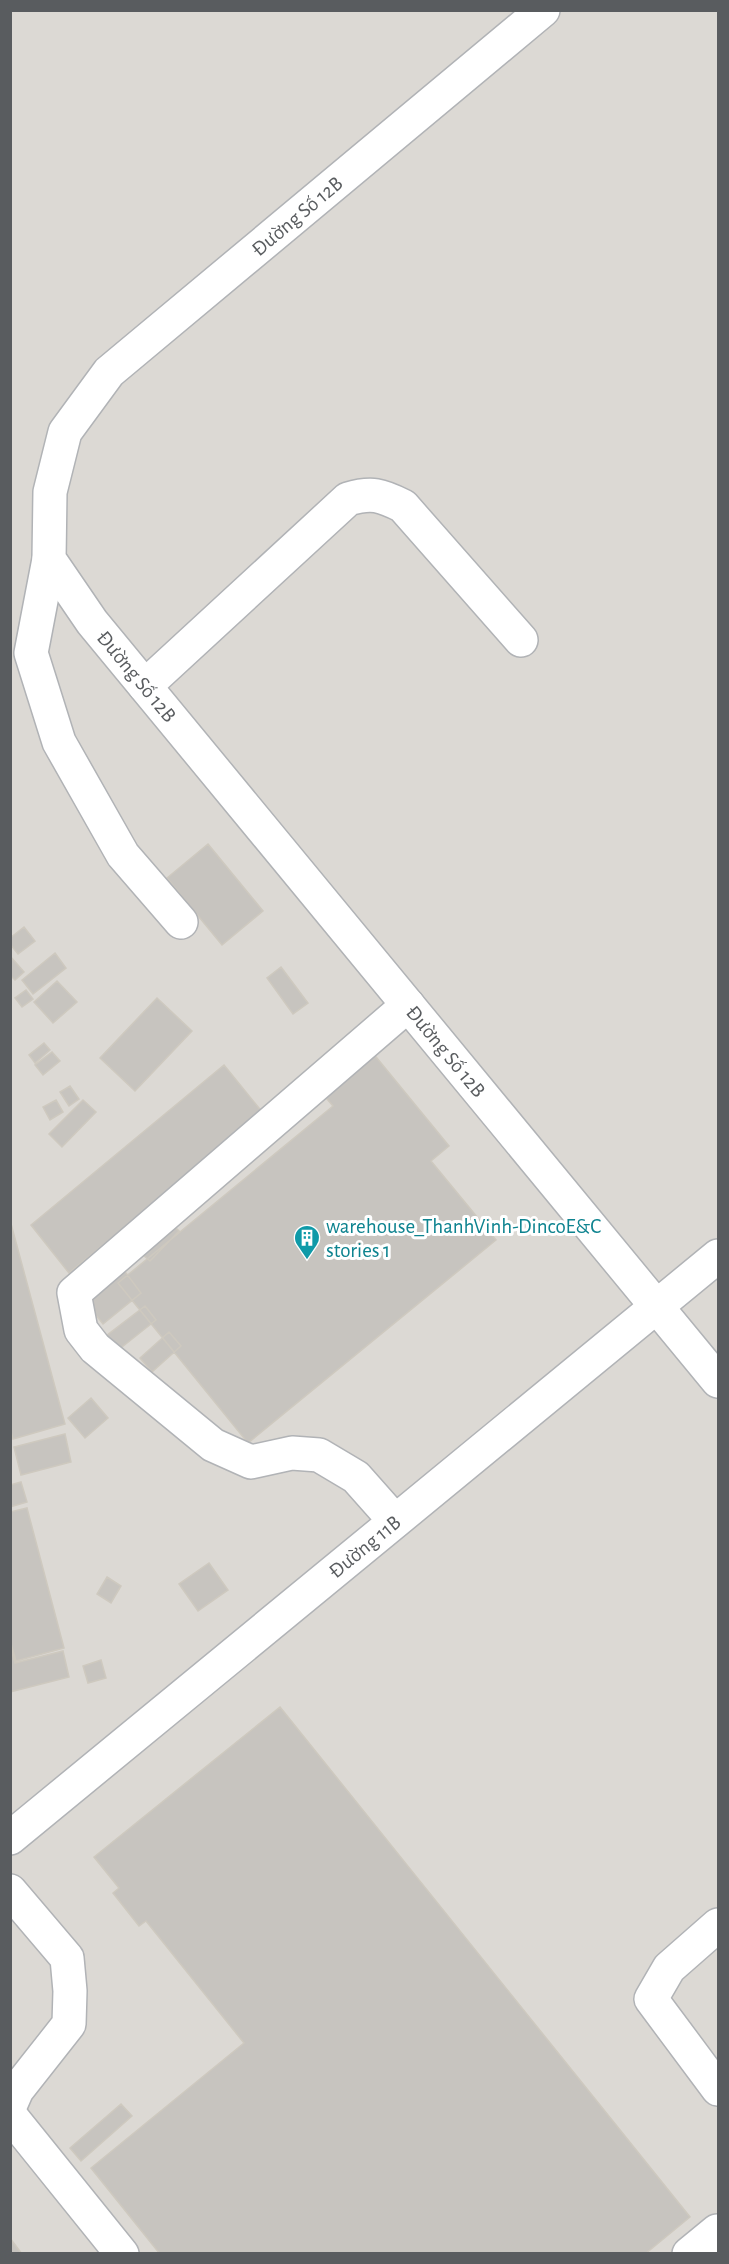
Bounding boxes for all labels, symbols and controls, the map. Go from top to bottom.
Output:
street label: Đường Số 12B [248,173,347,260]
street label: Đường Số 12B [93,627,180,726]
street label: Đường Số 12B [402,1002,489,1101]
place label: warehouse_ThanhVinh-DincoE&C stories 1 [326,1216,601,1261]
building icon: warehouse_ThanhVinh-DincoE&C stories 1 [292,1223,322,1261]
street label: Đường 11B [325,1512,405,1582]

